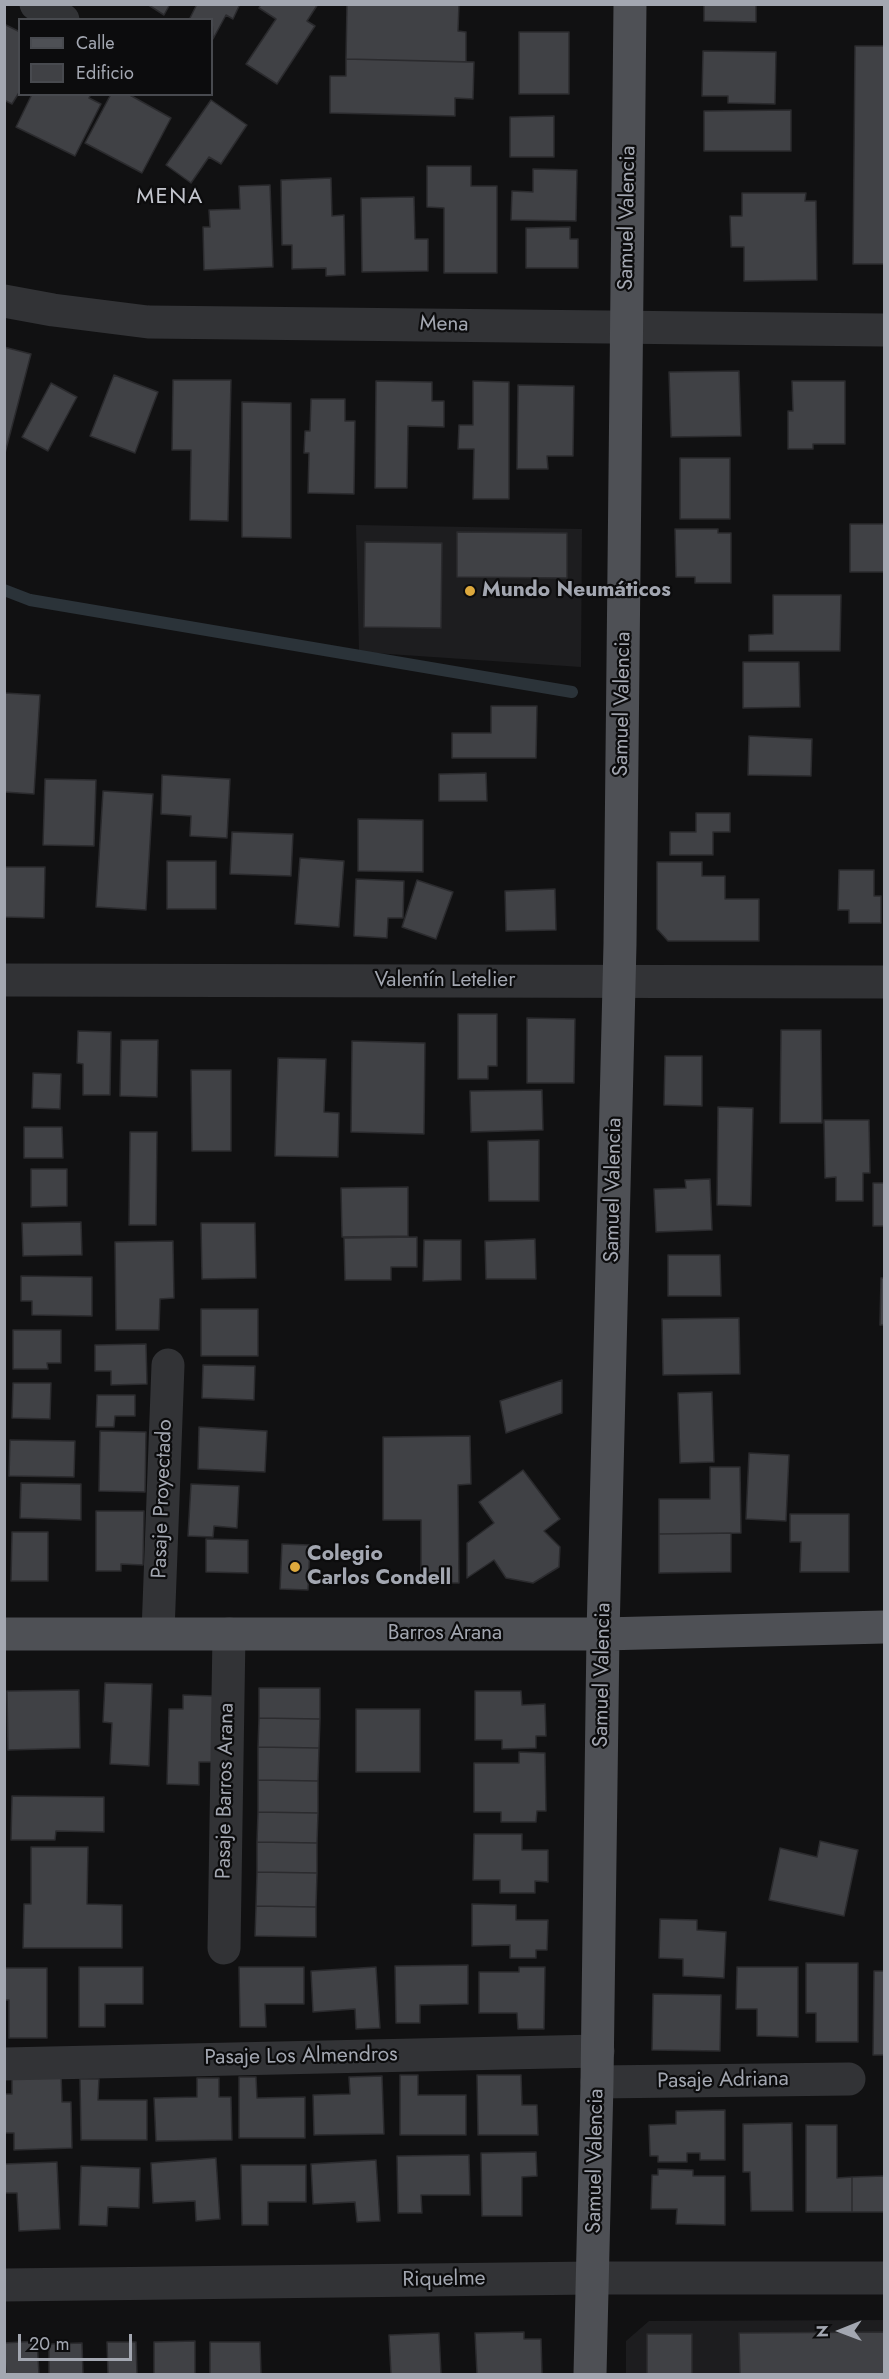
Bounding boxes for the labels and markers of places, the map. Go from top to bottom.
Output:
place label: Mundo Neumáticos [482,578,671,604]
marker: Mundo Neumáticos [463,584,477,598]
place label: Colegio Carlos Condell [307,1542,451,1592]
marker: Colegio Carlos Condell [288,1560,302,1574]

